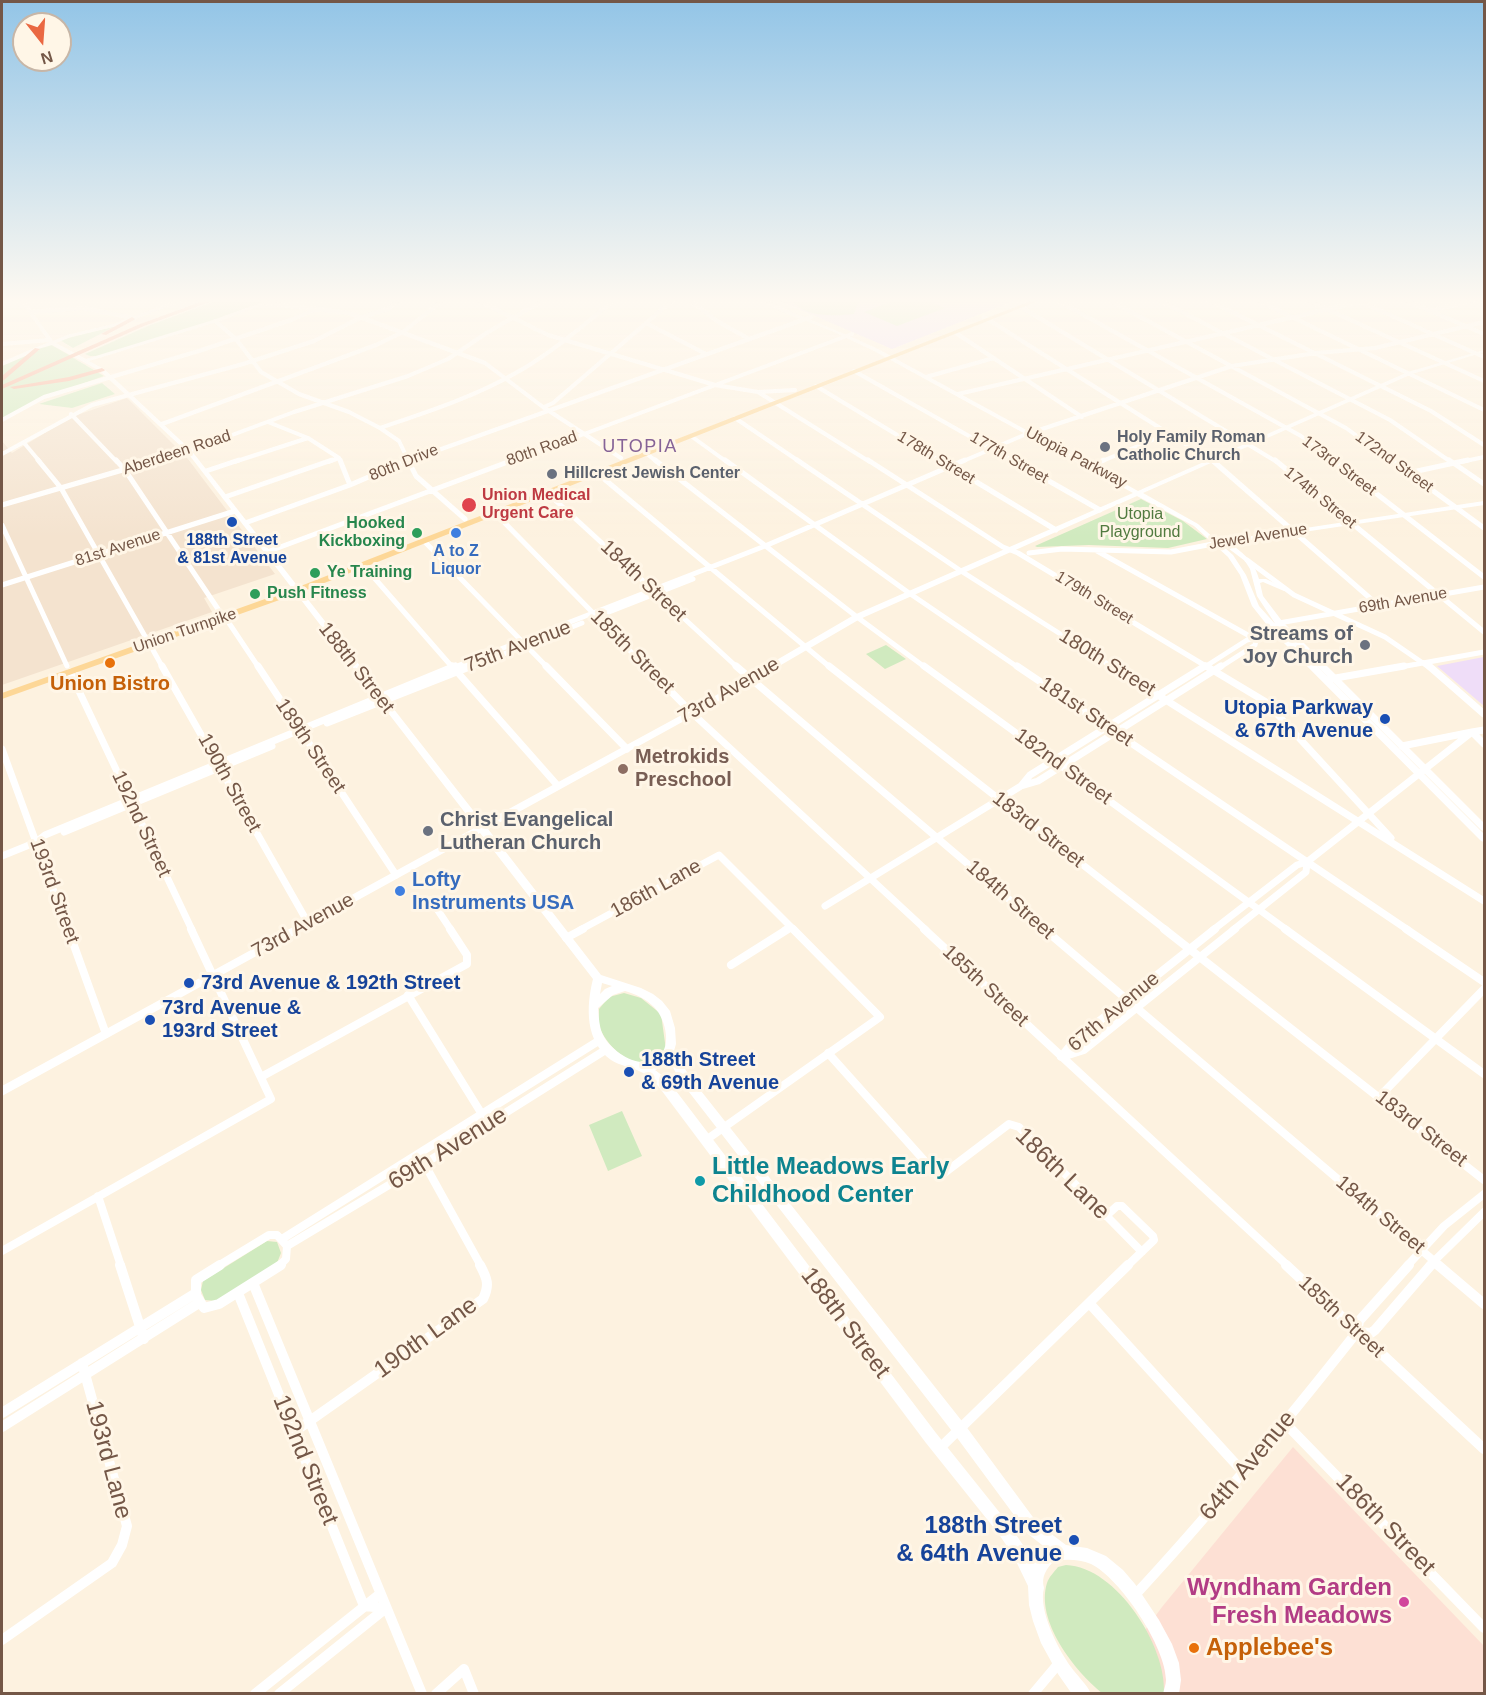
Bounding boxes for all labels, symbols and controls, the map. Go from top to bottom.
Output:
north arrow [12,12,72,72]
text: N [39,48,55,68]
street label: Utopia Parkway [1022,423,1130,493]
street label: Aberdeen Road [121,427,233,479]
street label: 80th Road [504,427,580,471]
street label: 178th Street [894,427,978,489]
street label: 172nd Street [1351,427,1437,497]
street label: 177th Street [966,428,1052,488]
place label: Holy Family Roman Catholic Church [1117,428,1265,466]
street label: 173rd Street [1298,432,1380,500]
district label: UTOPIA [602,436,678,458]
street label: 80th Drive [367,440,441,486]
marker: Holy Family Roman Catholic Church [1098,440,1112,454]
street label: 174th Street [1280,463,1360,533]
place label: Hillcrest Jewish Center [564,464,740,484]
marker: Hillcrest Jewish Center [545,467,559,481]
place label: Union Medical Urgent Care [482,486,590,524]
marker: Union Medical Urgent Care [460,496,478,514]
park label: Utopia Playground [1100,505,1180,543]
place label: Hooked Kickboxing [319,514,405,552]
marker: 188th Street & 81st Avenue [225,515,239,529]
street label: Jewel Avenue [1207,520,1309,554]
street label: 81st Avenue [73,525,163,571]
marker: Hooked Kickboxing [410,526,424,540]
marker: A to Z Liquor [449,526,463,540]
place label: 188th Street & 81st Avenue [177,531,287,569]
street label: 184th Street [595,535,691,627]
place label: A to Z Liquor [431,542,481,580]
place label: Ye Training [327,563,412,583]
marker: Ye Training [308,566,322,580]
street label: 179th Street [1052,567,1136,629]
place label: Push Fitness [267,584,367,604]
street label: 69th Avenue [1357,584,1449,618]
marker: Push Fitness [248,587,262,601]
street label: Union Turnpike [131,604,239,658]
street label: 185th Street [585,605,679,699]
street label: 75th Avenue [461,616,575,678]
street label: 188th Street [313,618,399,718]
place label: Streams of Joy Church [1243,622,1353,669]
street label: 180th Street [1054,624,1160,702]
marker: Streams of Joy Church [1358,638,1372,652]
street label: 73rd Avenue [674,652,784,730]
marker: Union Bistro [103,656,117,670]
place label: Union Bistro [50,672,170,696]
street label: 181st Street [1035,672,1137,752]
street label: 189th Street [270,694,350,798]
place label: Utopia Parkway & 67th Avenue [1224,696,1373,743]
marker: Utopia Parkway & 67th Avenue [1378,712,1392,726]
street label: 182nd Street [1010,724,1116,810]
street label: 190th Street [192,730,266,836]
place label: Metrokids Preschool [635,745,732,792]
marker: Metrokids Preschool [616,762,630,776]
street label: 192nd Street [106,767,176,881]
street label: 183rd Street [987,787,1089,873]
place label: Christ Evangelical Lutheran Church [440,808,613,855]
marker: Christ Evangelical Lutheran Church [421,824,435,838]
street label: 193rd Street [24,835,84,947]
street label: 186th Lane [606,854,706,924]
street label: 184th Street [961,855,1059,945]
place label: Lofty Instruments USA [412,868,574,915]
marker: Lofty Instruments USA [393,884,407,898]
street label: 73rd Avenue [248,888,358,964]
street label: 185th Street [937,940,1033,1032]
street label: 67th Avenue [1063,967,1165,1057]
place label: 73rd Avenue & 192th Street [201,971,460,995]
marker: 73rd Avenue & 192th Street [182,976,196,990]
place label: 73rd Avenue & 193rd Street [162,996,301,1043]
marker: 73rd Avenue & 193rd Street [143,1013,157,1027]
place label: 188th Street & 69th Avenue [641,1048,779,1095]
marker: 188th Street & 69th Avenue [622,1065,636,1079]
street label: 183rd Street [1370,1086,1472,1172]
street label: 69th Avenue [383,1101,513,1197]
street label: 186th Lane [1009,1122,1115,1226]
place label: Little Meadows Early Childhood Center [712,1153,949,1209]
street label: 184th Street [1331,1171,1429,1259]
marker: Little Meadows Early Childhood Center [693,1174,707,1188]
street label: 188th Street [794,1262,896,1384]
street label: 185th Street [1293,1271,1389,1363]
street label: 190th Lane [369,1291,483,1385]
street label: 192nd Street [266,1391,344,1529]
street label: 193rd Lane [78,1398,138,1522]
street label: 64th Avenue [1194,1405,1302,1527]
street label: 186th Street [1329,1468,1441,1582]
place label: 188th Street & 64th Avenue [896,1512,1062,1568]
marker: 188th Street & 64th Avenue [1067,1533,1081,1547]
place label: Wyndham Garden Fresh Meadows [1187,1574,1392,1630]
marker: Wyndham Garden Fresh Meadows [1397,1595,1411,1609]
place label: Applebee's [1206,1634,1333,1662]
marker: Applebee's [1187,1641,1201,1655]

